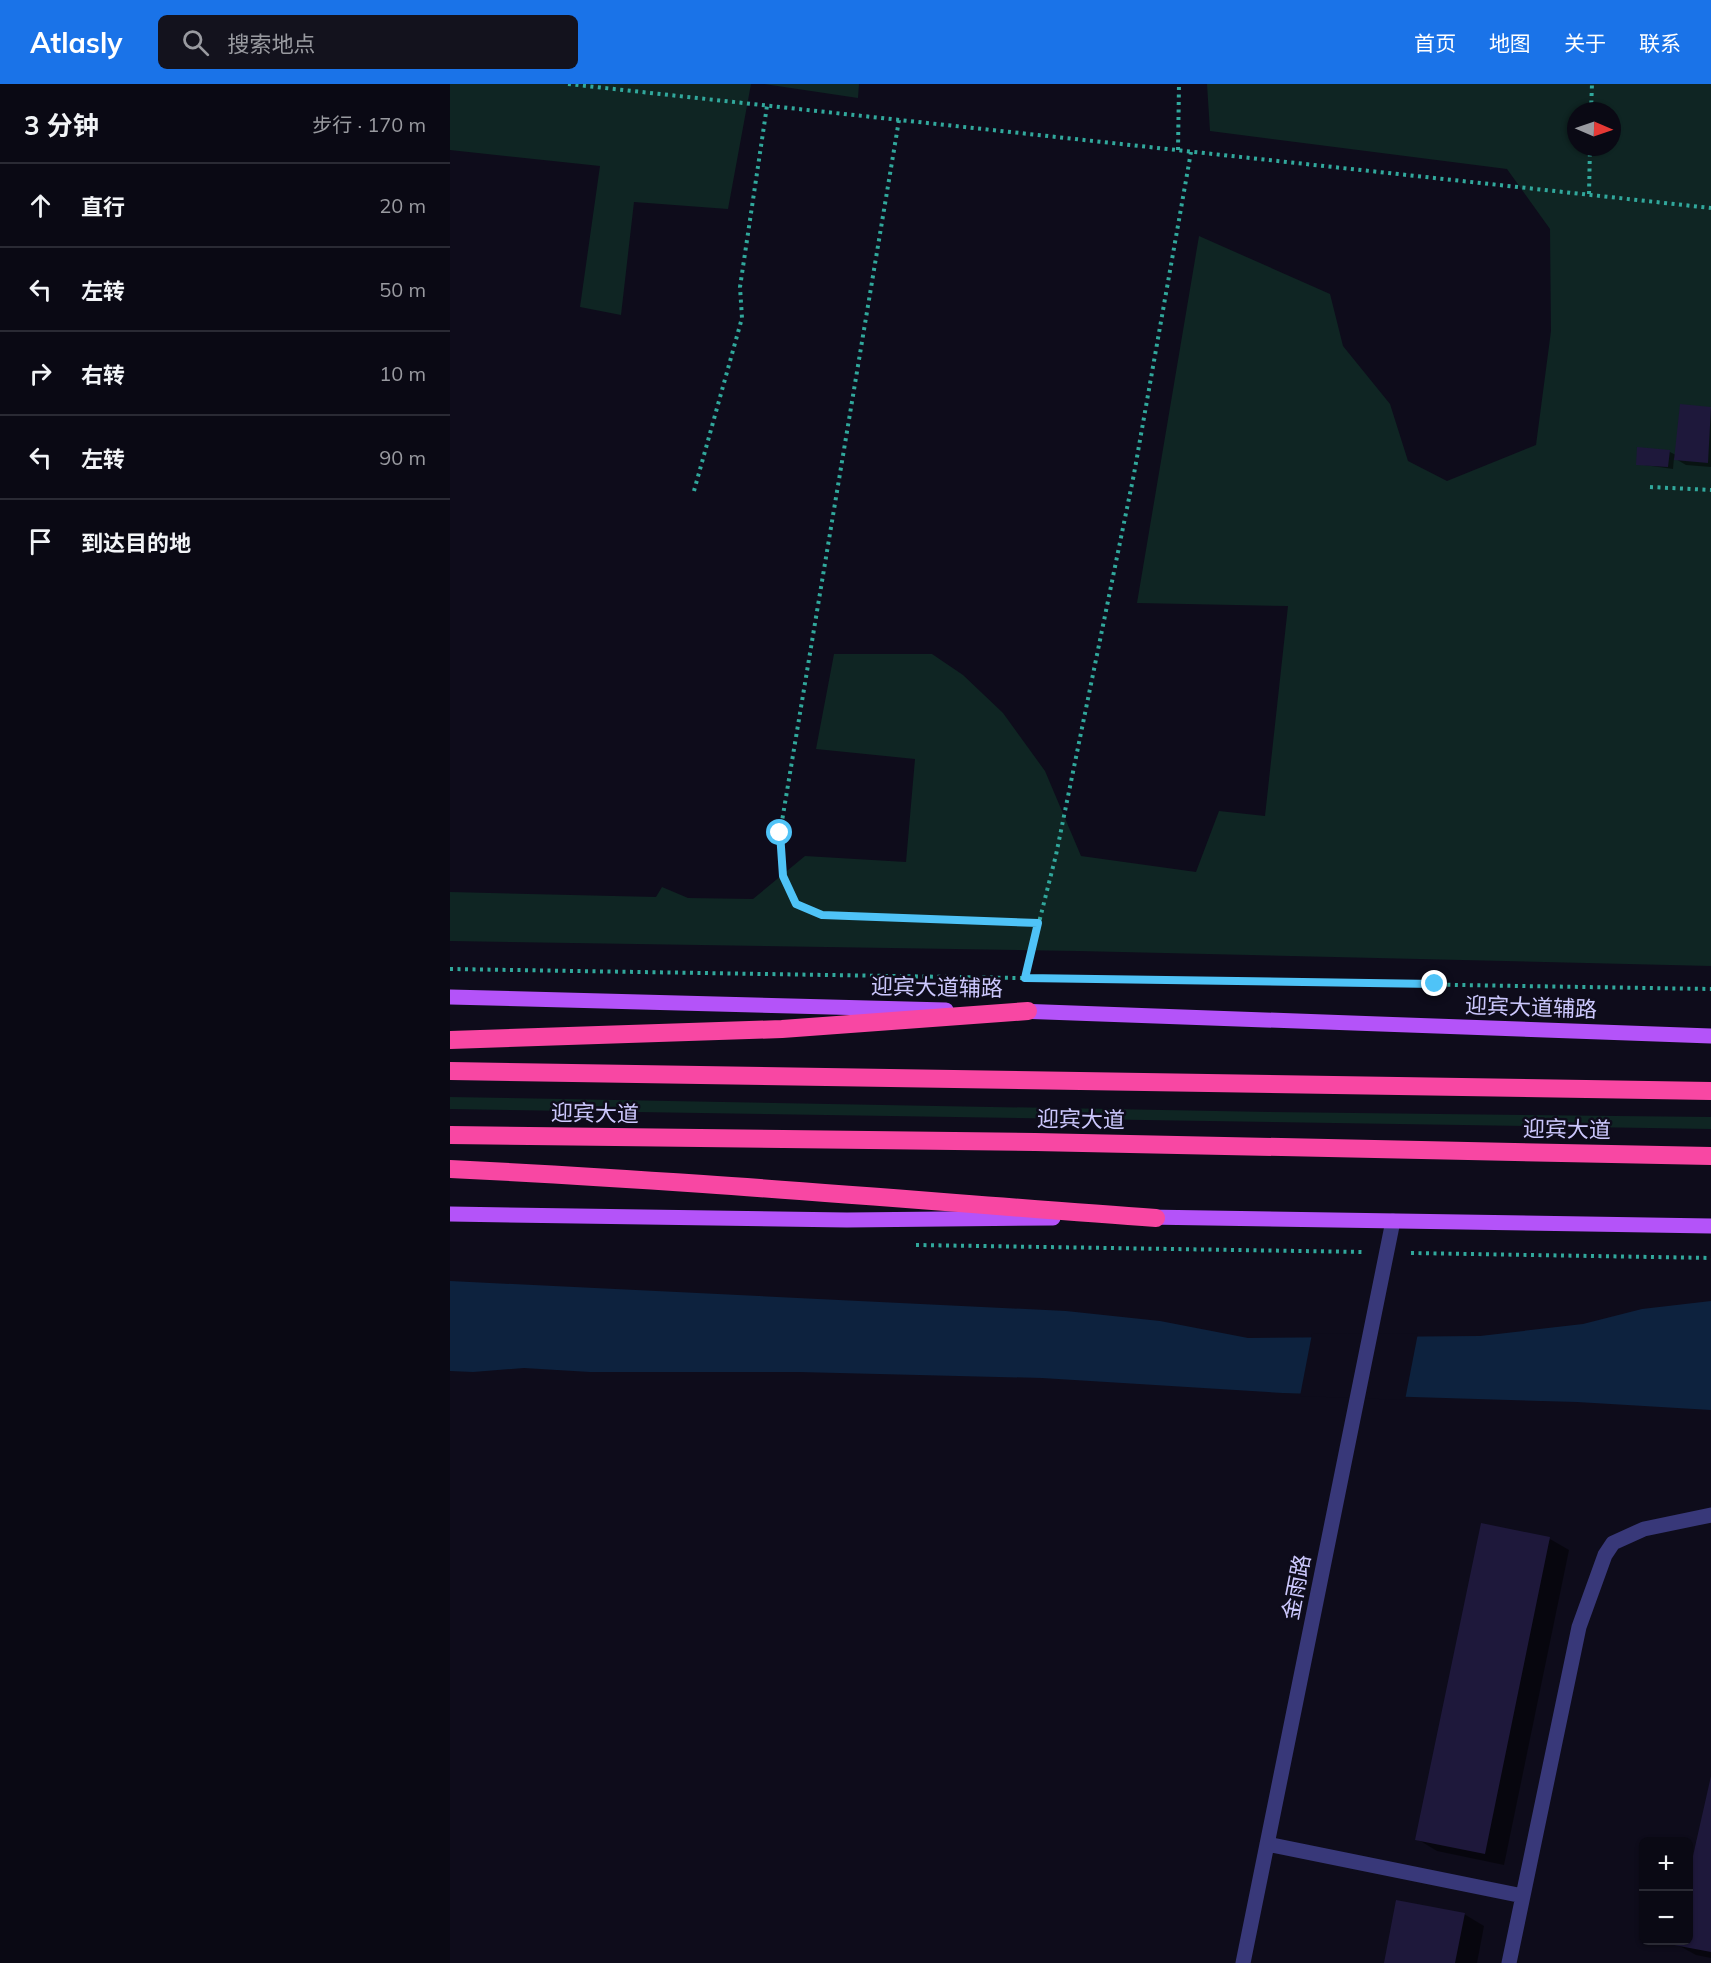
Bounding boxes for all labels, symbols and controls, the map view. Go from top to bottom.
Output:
search box [158,15,578,69]
text: Atlasly [30,25,122,60]
icon: search [179,26,212,59]
text: 搜索地点 [227,30,315,58]
text: 首页 [1414,30,1456,56]
text: 地图 [1489,30,1531,56]
text: 关于 [1564,30,1606,56]
text: 联系 [1639,30,1681,56]
north arrow [1567,102,1621,156]
text: 3 分钟 [24,109,99,142]
text: 步行 · 170 m [312,112,426,137]
icon: ahead [24,189,57,222]
text: 直行 [81,193,125,221]
text: 20 m [379,193,426,218]
icon: left [24,273,57,306]
text: 左转 [81,277,125,305]
text: 50 m [379,277,426,302]
icon: right [24,357,57,390]
text: 右转 [81,361,125,389]
text: 10 m [379,361,426,386]
icon: left [24,441,57,474]
text: 左转 [81,445,125,473]
text: 90 m [379,445,426,470]
icon: arrive [24,525,57,558]
text: 到达目的地 [81,529,191,557]
route start [766,819,792,845]
route end [1421,970,1447,996]
street label: 迎宾大道辅路 [871,972,1003,1002]
street label: 迎宾大道辅路 [1465,991,1597,1023]
street label: 迎宾大道 [551,1098,639,1128]
street label: 迎宾大道 [1037,1104,1125,1134]
street label: 迎宾大道 [1523,1114,1611,1144]
street label: 金雨路 [1276,1552,1316,1622]
map controls [1639,1837,1693,1945]
button: + [1639,1837,1693,1891]
button: − [1639,1891,1693,1945]

